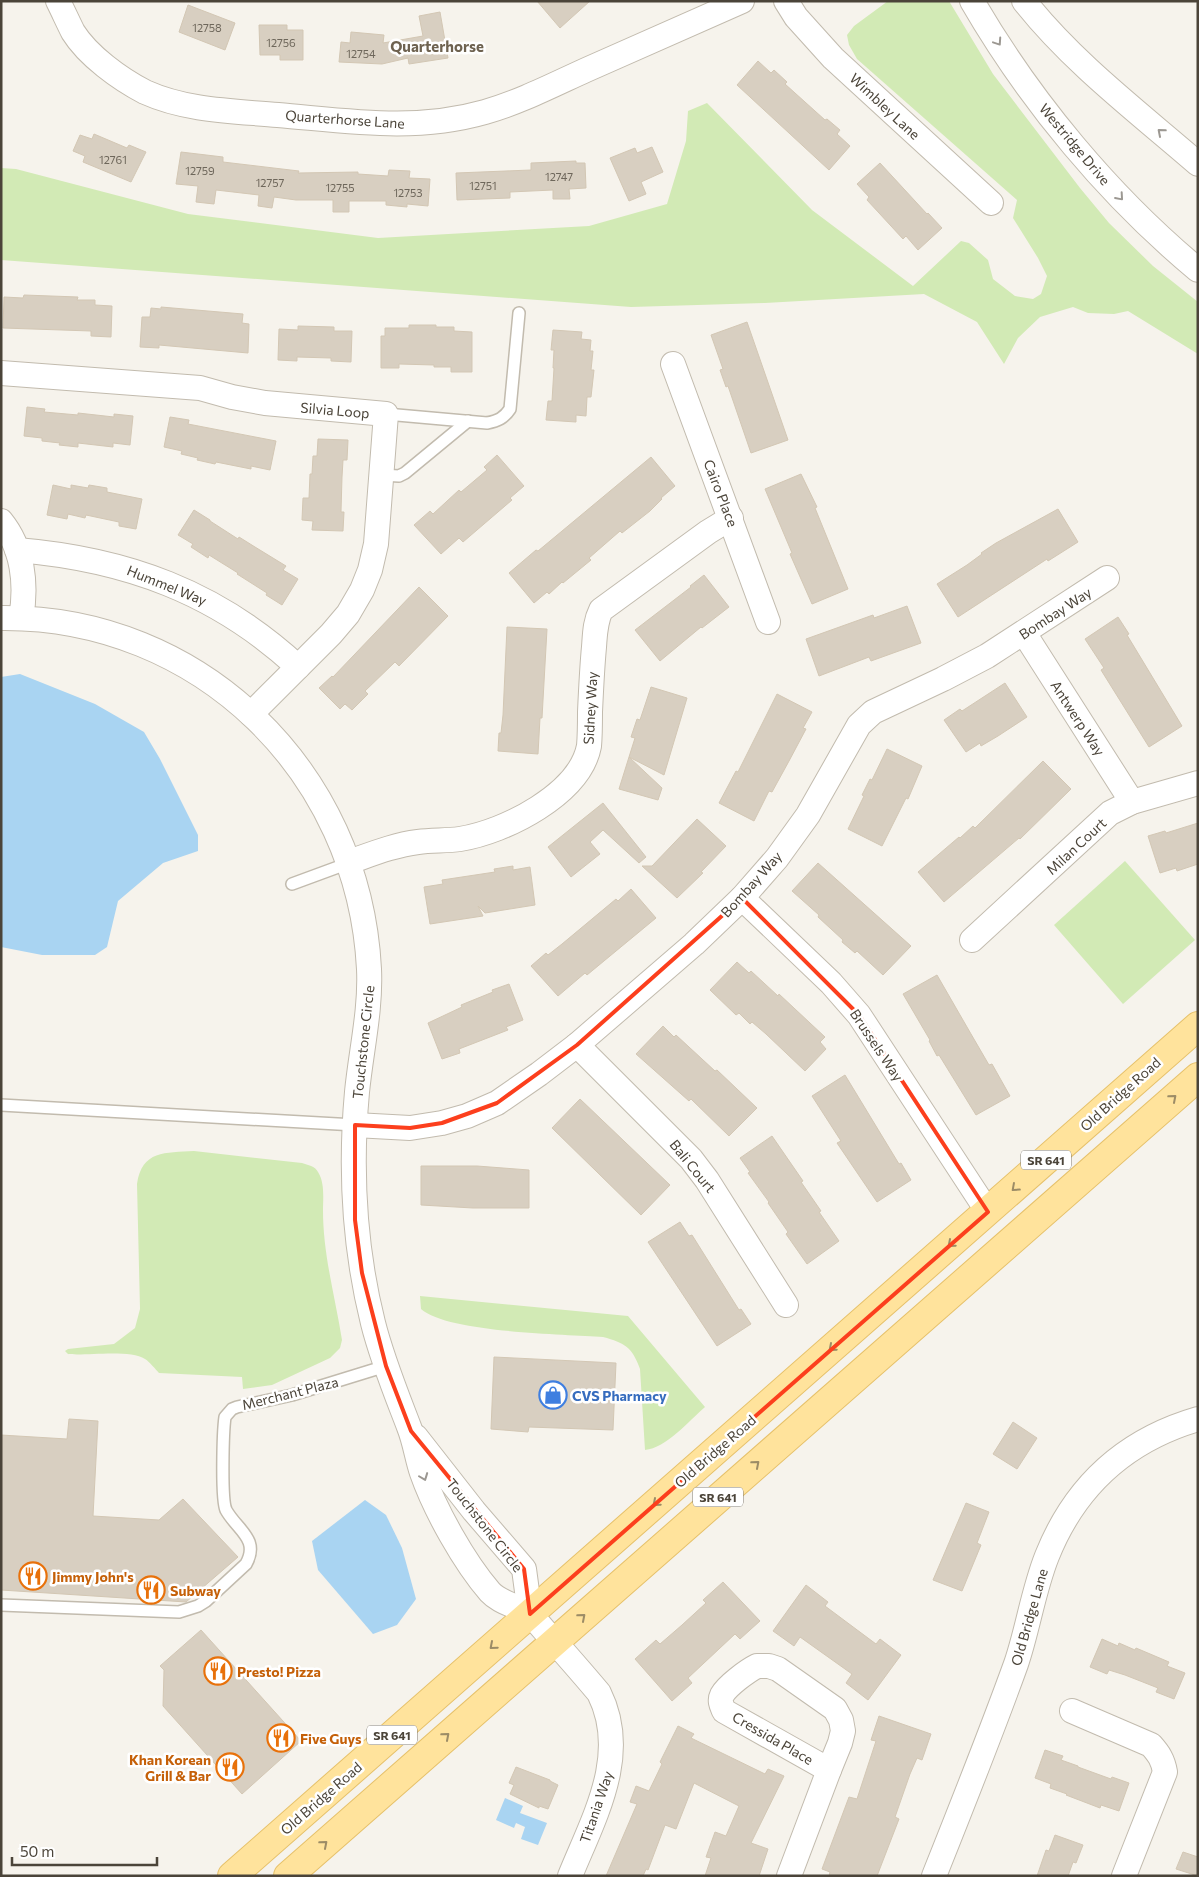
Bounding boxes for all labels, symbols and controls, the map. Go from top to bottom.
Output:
house number: 12758 [192,21,222,34]
house number: 12756 [266,36,296,49]
district label: Quarterhorse [390,37,484,55]
one-way arrow [991,37,1001,46]
house number: 12754 [346,47,376,60]
street label: Wimbley Lane [846,69,924,143]
street label: Westridge Drive [1036,100,1114,188]
street label: Quarterhorse Lane [285,106,405,132]
one-way arrow [1157,129,1166,138]
house number: 12761 [99,153,127,166]
house number: 12759 [185,164,215,177]
house number: 12747 [545,170,573,183]
house number: 12757 [256,176,285,189]
house number: 12751 [469,179,497,192]
house number: 12755 [325,181,355,194]
house number: 12753 [393,186,423,199]
one-way arrow [1114,192,1123,201]
street label: Silvia Loop [300,399,370,421]
street label: Cairo Place [700,457,742,529]
street label: Hummel Way [125,561,209,609]
street label: Bombay Way [1016,583,1094,643]
street label: Sidney Way [580,671,600,745]
street label: Antwerp Way [1047,677,1109,759]
street label: Milan Court [1043,814,1110,878]
street label: Bombay Way [717,847,785,921]
street label: Touchstone Circle [349,984,377,1100]
street label: Brussels Way [847,1006,907,1084]
street label: Old Bridge Road [1076,1053,1164,1135]
one-way arrow [1168,1095,1177,1104]
street label: Bali Court [666,1136,720,1196]
road number: SR 641 [1021,1150,1071,1170]
one-way arrow [1011,1182,1020,1191]
one-way arrow [948,1238,957,1247]
one-way arrow [829,1343,838,1351]
street label: Merchant Plaza [240,1373,340,1413]
shop icon: CVS Pharmacy [538,1380,568,1410]
place label: CVS Pharmacy [572,1387,667,1404]
street label: Old Bridge Road [671,1411,759,1491]
one-way arrow [751,1461,760,1470]
one-way arrow [418,1473,428,1481]
street label: Touchstone Circle [443,1475,527,1575]
road number: SR 641 [693,1488,743,1506]
one-way arrow [652,1497,661,1506]
restaurant icon: Jimmy John's [18,1561,48,1591]
street label: Old Bridge Lane [1007,1566,1051,1668]
place label: Jimmy John's [52,1568,134,1585]
restaurant icon: Subway [136,1575,166,1605]
place label: Subway [170,1582,221,1599]
one-way arrow [576,1614,585,1623]
one-way arrow [490,1640,499,1649]
restaurant icon: Presto! Pizza [203,1656,233,1686]
place label: Presto! Pizza [237,1663,321,1680]
street label: Cressida Place [729,1708,817,1768]
restaurant icon: Five Guys [266,1723,296,1753]
road number: SR 641 [367,1726,417,1744]
place label: Five Guys [300,1730,362,1747]
one-way arrow [441,1733,450,1742]
place label: Khan Korean Grill & Bar [129,1751,211,1784]
restaurant icon: Khan Korean Grill & Bar [215,1752,245,1782]
street label: Old Bridge Road [277,1758,365,1838]
street label: Titania Way [576,1769,616,1845]
scale bar [12,1834,158,1866]
one-way arrow [319,1840,328,1849]
text: 50 m [20,1842,54,1860]

